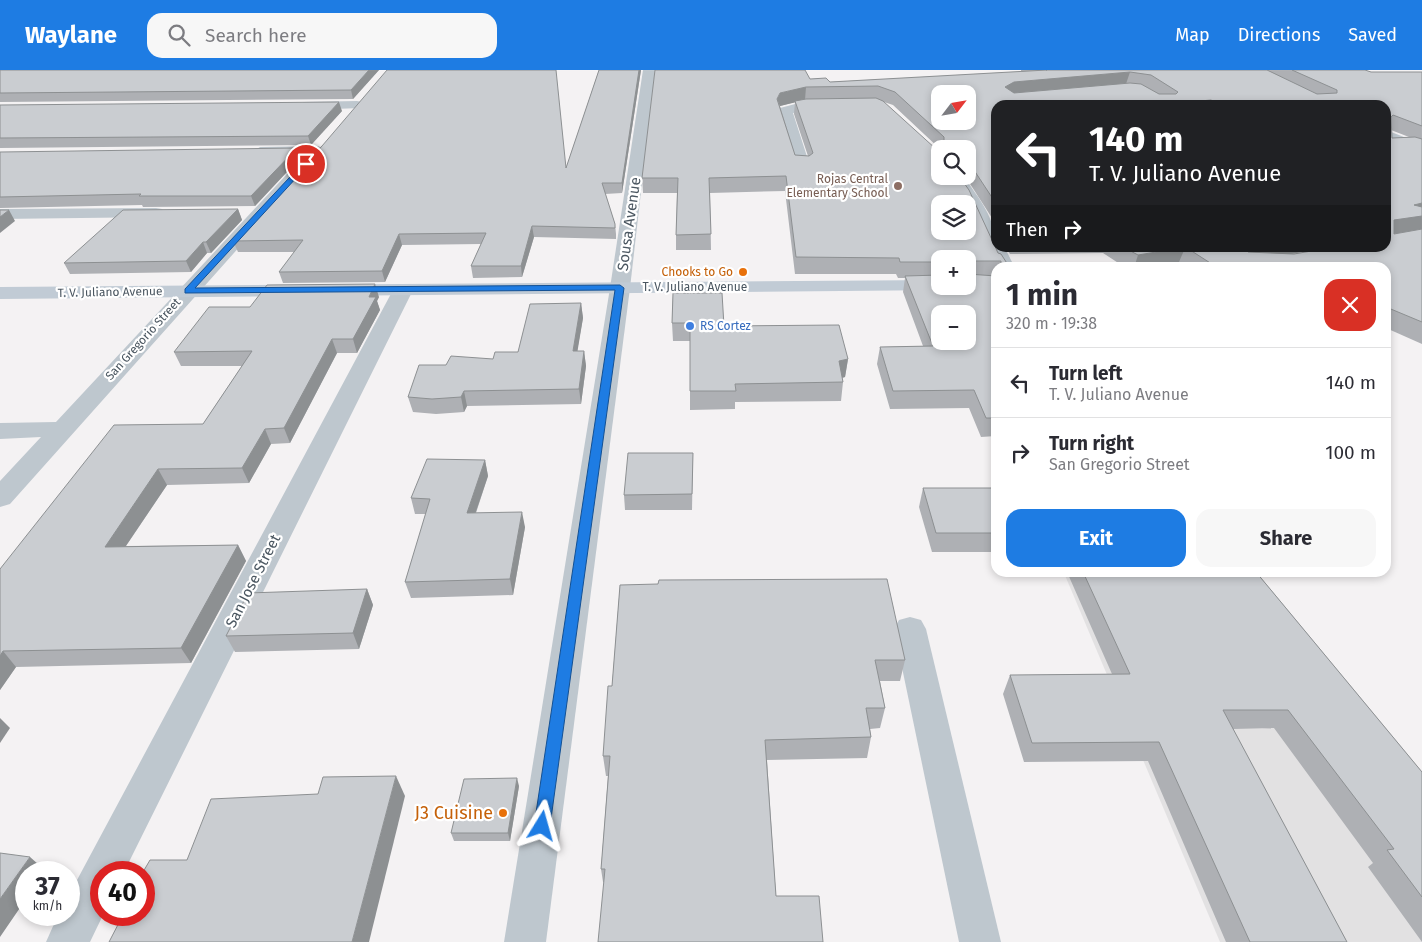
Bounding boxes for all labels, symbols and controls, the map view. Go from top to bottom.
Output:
search box [147,13,497,58]
text: Waylane [25,21,117,49]
icon: search [165,21,193,49]
text: Search here [205,24,307,47]
text: Map [1175,24,1210,46]
text: Directions [1238,24,1320,46]
text: Saved [1348,24,1397,46]
north arrow [931,85,976,130]
map controls [931,85,976,350]
text: 140 m [1089,118,1183,160]
icon: left [1006,120,1071,185]
button: search [931,140,976,185]
pin [285,143,327,185]
icon: arrive [292,150,320,178]
text: T. V. Juliano Avenue [1089,160,1281,187]
place label: Rojas Central Elementary School [786,172,888,200]
street label: Sousa Avenue [614,176,644,272]
marker: Rojas Central Elementary School [892,180,904,192]
button: layers [931,195,976,240]
icon: right [1058,215,1086,243]
text: Then [1006,218,1048,241]
button: + [931,250,976,295]
place label: Chooks to Go [662,265,733,279]
marker: Chooks to Go [737,266,749,278]
text: 1 min [1006,277,1078,313]
button: close [1324,279,1376,331]
street label: T. V. Juliano Avenue [643,280,747,294]
street label: T. V. Juliano Avenue [57,284,163,300]
street label: San Gregorio Street [103,295,184,383]
button: − [931,305,976,350]
text: 320 m · 19:38 [1006,314,1097,333]
place label: RS Cortez [700,319,751,333]
marker: RS Cortez [684,320,696,332]
text: Turn left [1049,362,1123,385]
icon: left [1006,369,1034,397]
text: 140 m [1326,371,1376,394]
text: T. V. Juliano Avenue [1049,385,1189,404]
text: Turn right [1049,432,1134,455]
icon: right [1006,439,1034,467]
text: 100 m [1325,441,1376,464]
text: San Gregorio Street [1049,455,1190,474]
button: Exit [1006,509,1186,567]
button: Share [1196,509,1376,567]
street label: San Jose Street [222,531,285,631]
position arrow [515,799,567,851]
place label: J3 Cuisine [415,802,493,824]
marker: J3 Cuisine [497,807,509,819]
speed limit sign: 40 [90,861,155,926]
text: 37 [35,872,60,902]
text: km/h [33,899,62,913]

